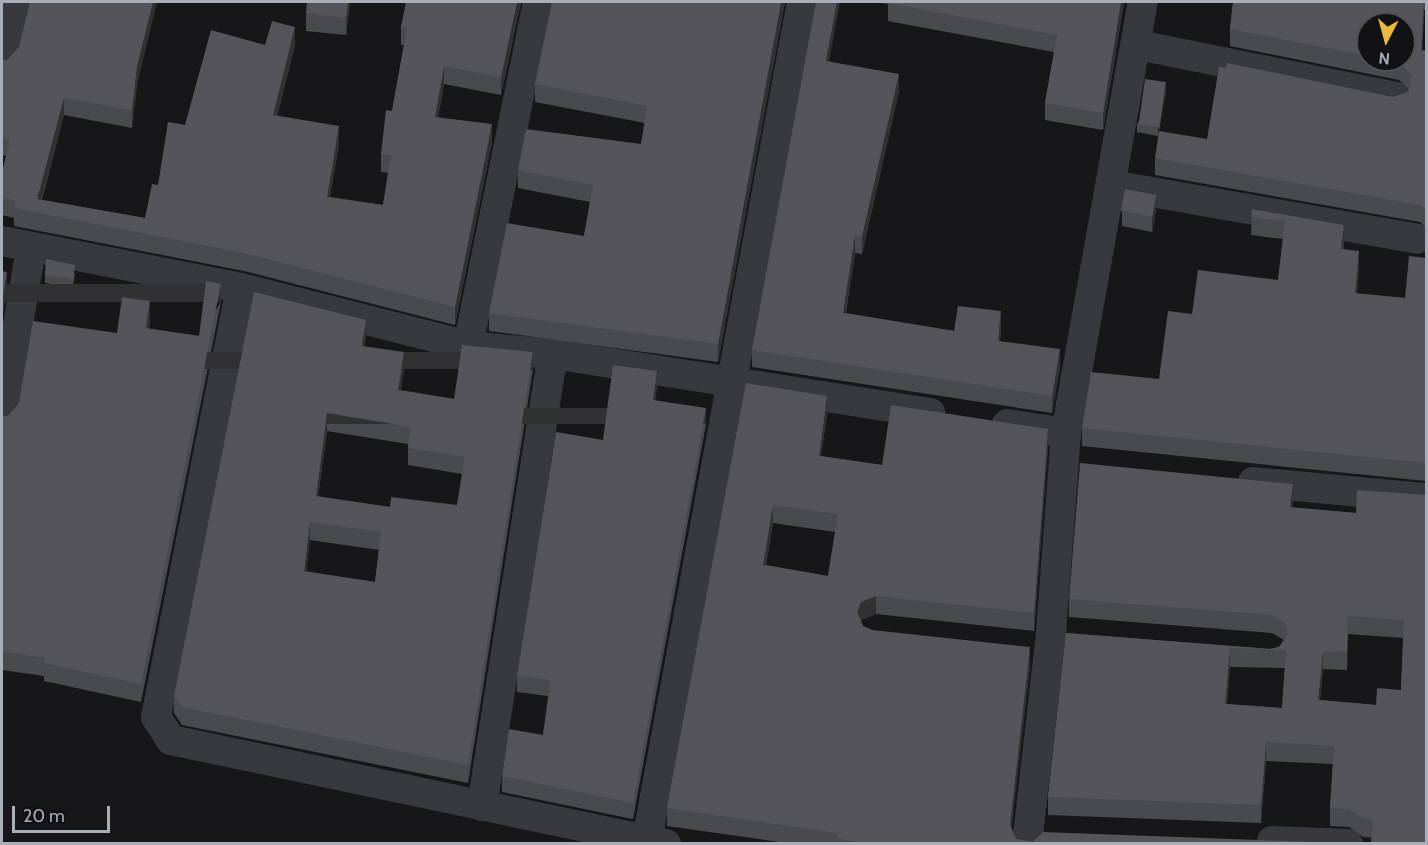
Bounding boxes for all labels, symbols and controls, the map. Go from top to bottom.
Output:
north arrow [1356,12,1416,72]
text: N [1378,48,1391,68]
scale bar [15,794,112,832]
text: 20 m [23,805,65,827]

